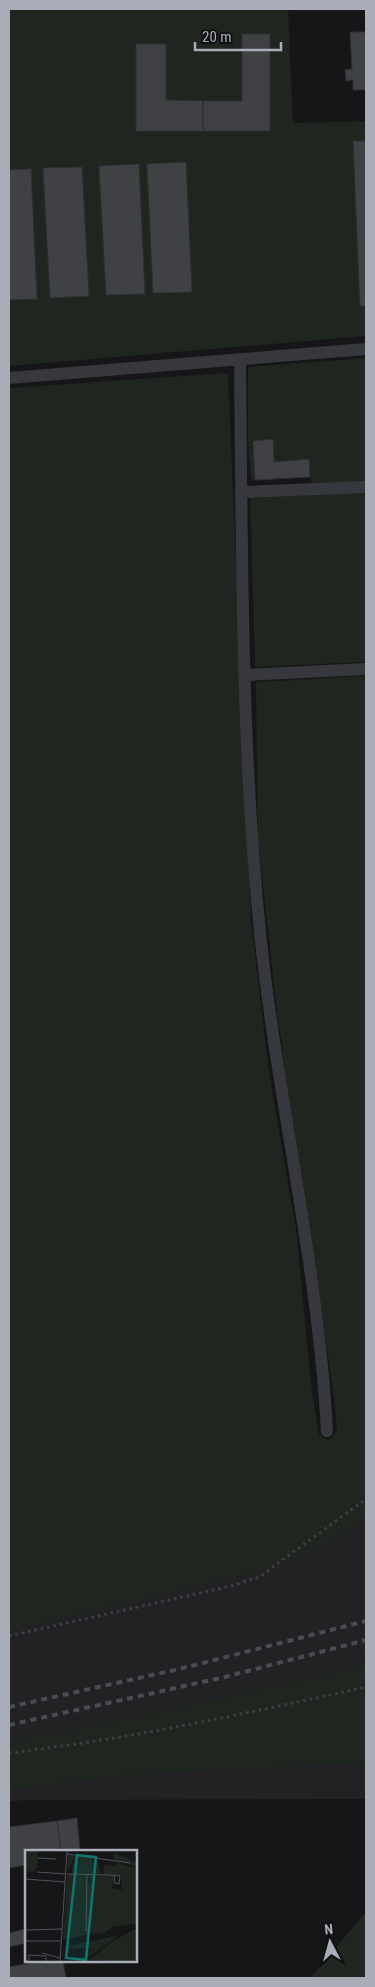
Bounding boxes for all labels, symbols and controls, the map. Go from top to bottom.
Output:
scale bar [195,20,281,52]
text: 20 m [202,28,232,46]
inset map [25,1850,138,1962]
north arrow [305,1917,355,1967]
text: N [324,1921,334,1937]

